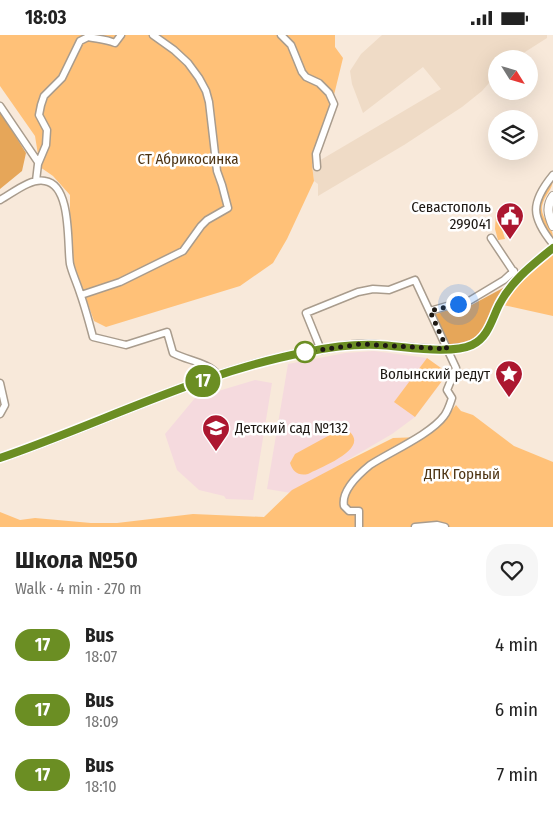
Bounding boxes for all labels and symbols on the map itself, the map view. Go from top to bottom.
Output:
north arrow [488,50,538,100]
park label: СТ Абрикосинка [137,150,239,168]
place label: Севастополь 299041 [411,198,491,233]
public building icon: Севастополь 299041 [495,201,525,240]
your location [446,292,471,317]
unlabelled marker [294,341,316,363]
place icon: Волынский редут [494,359,524,398]
line badge: 17 [180,365,226,397]
place label: Волынский редут [380,365,491,383]
school or university icon: Детский сад №132 [201,413,231,452]
place label: Детский сад №132 [234,419,349,437]
park label: ДПК Горный [423,465,500,483]

